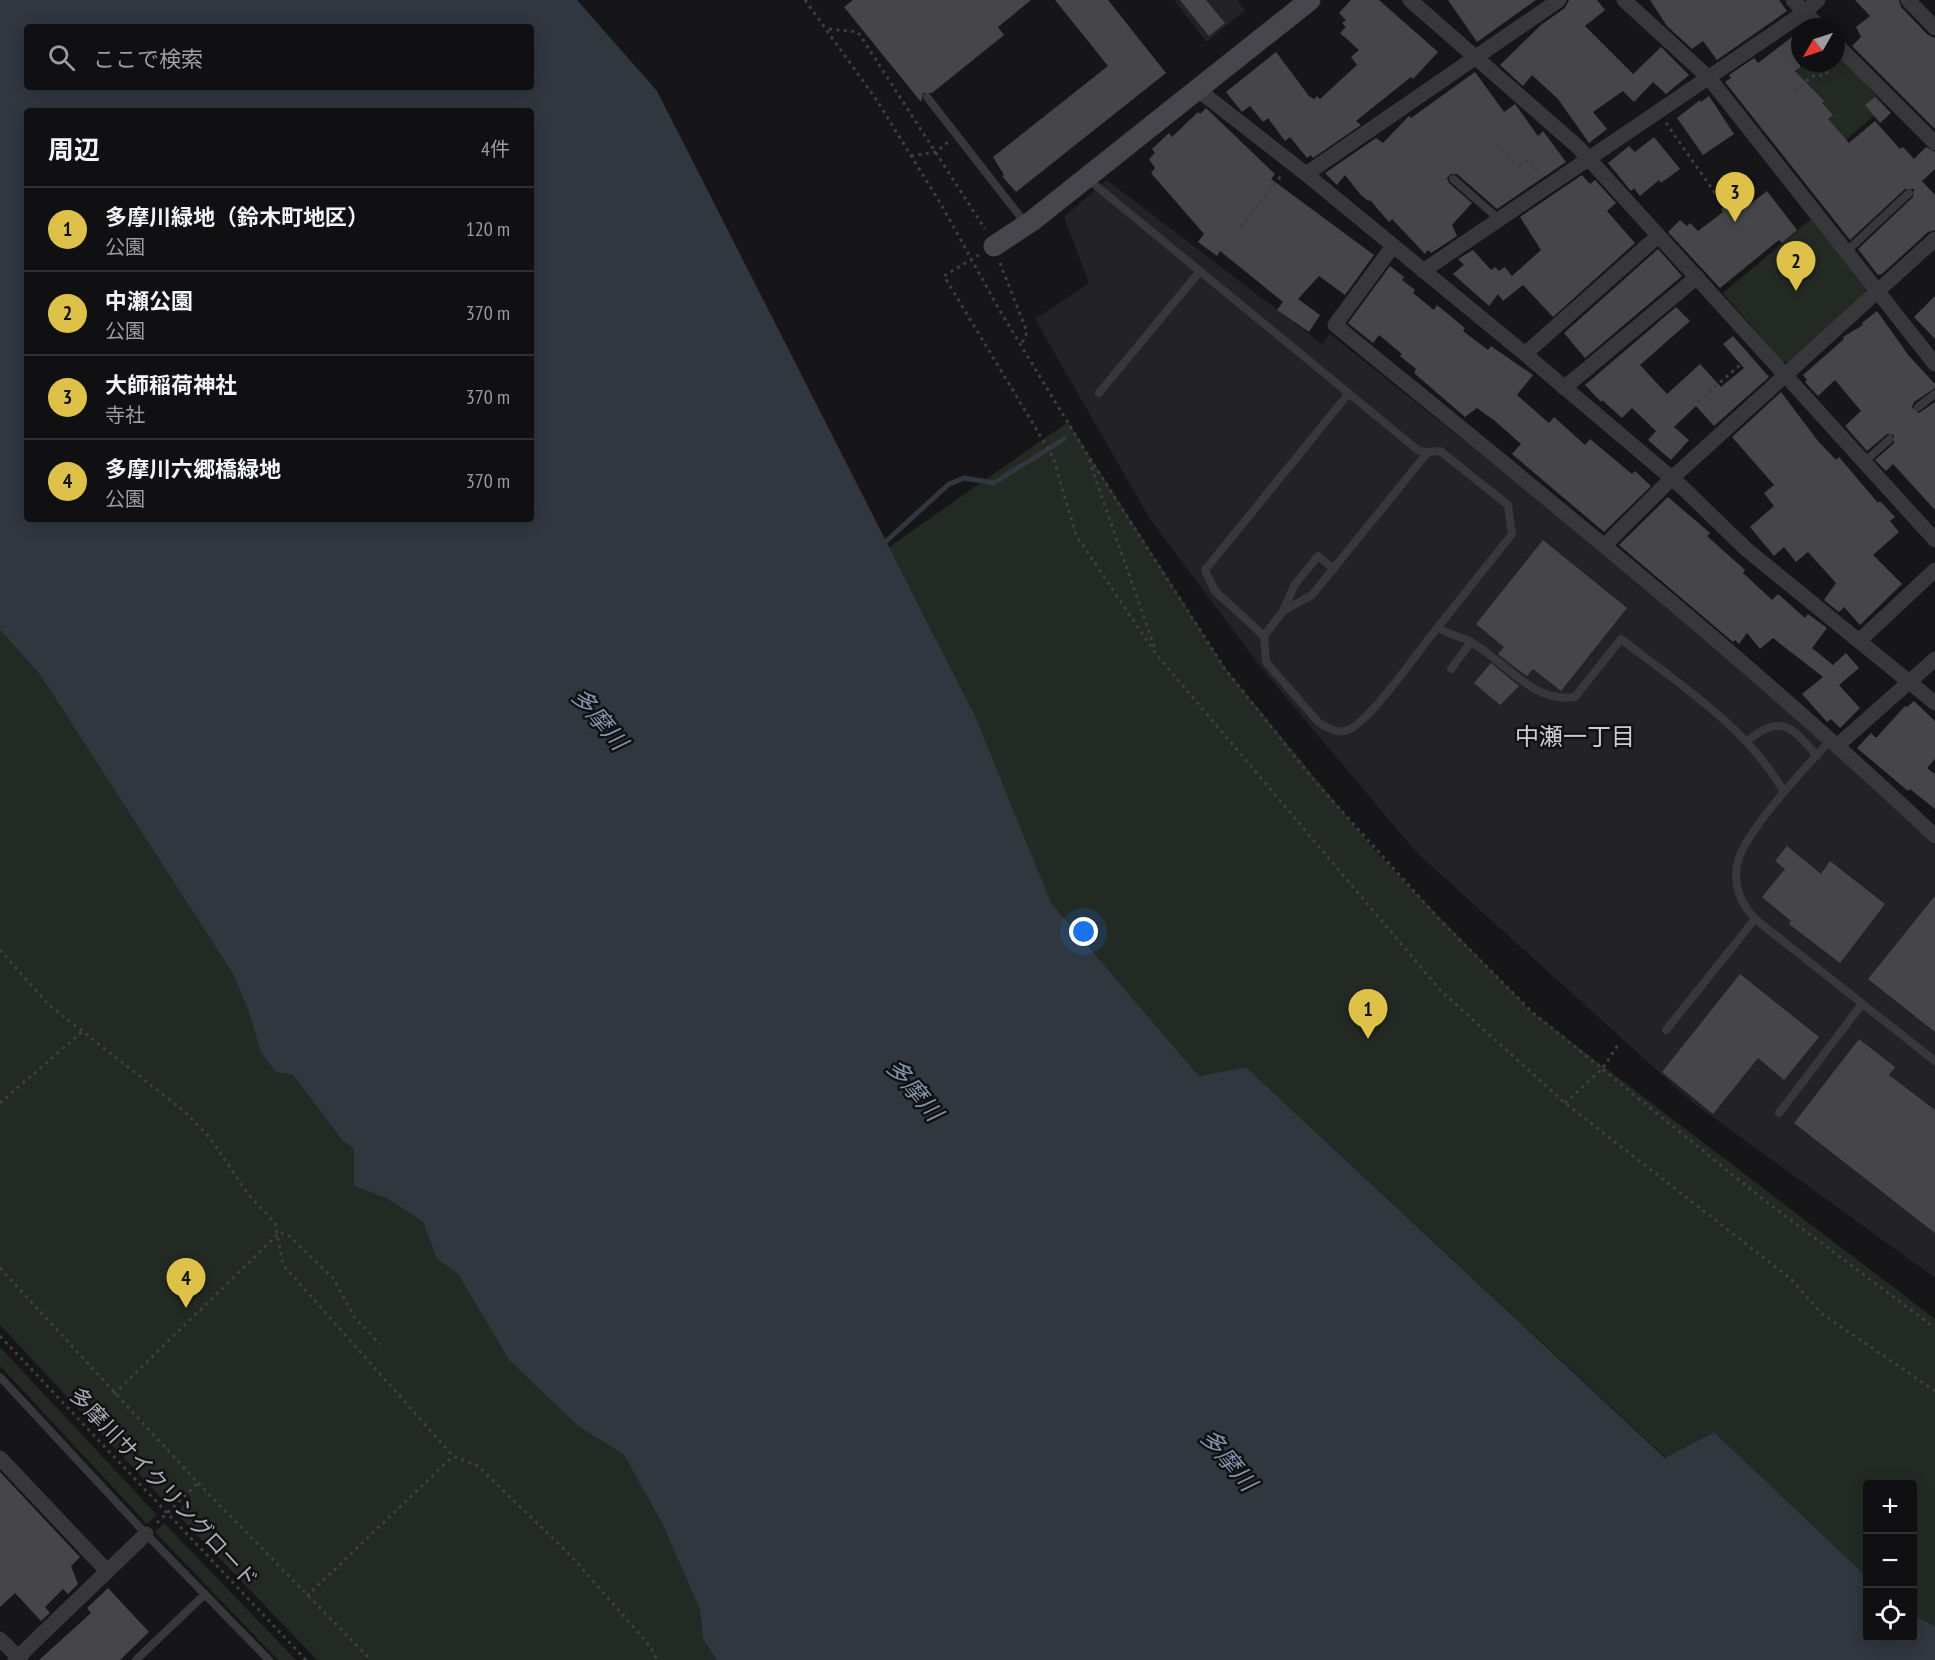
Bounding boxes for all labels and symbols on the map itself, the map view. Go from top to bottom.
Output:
north arrow [1791,18,1845,72]
pin: 3 [1716,172,1754,222]
pin: 2 [1776,242,1816,291]
water label: 多摩川 [564,681,636,759]
district label: 中瀬一丁目 [1515,721,1635,752]
your location [1069,917,1098,946]
pin: 1 [1348,990,1388,1039]
water label: 多摩川 [879,1052,951,1130]
pin: 4 [166,1258,206,1308]
street label: 多摩川サイクリングロード [64,1381,264,1593]
water label: 多摩川 [1193,1422,1265,1500]

